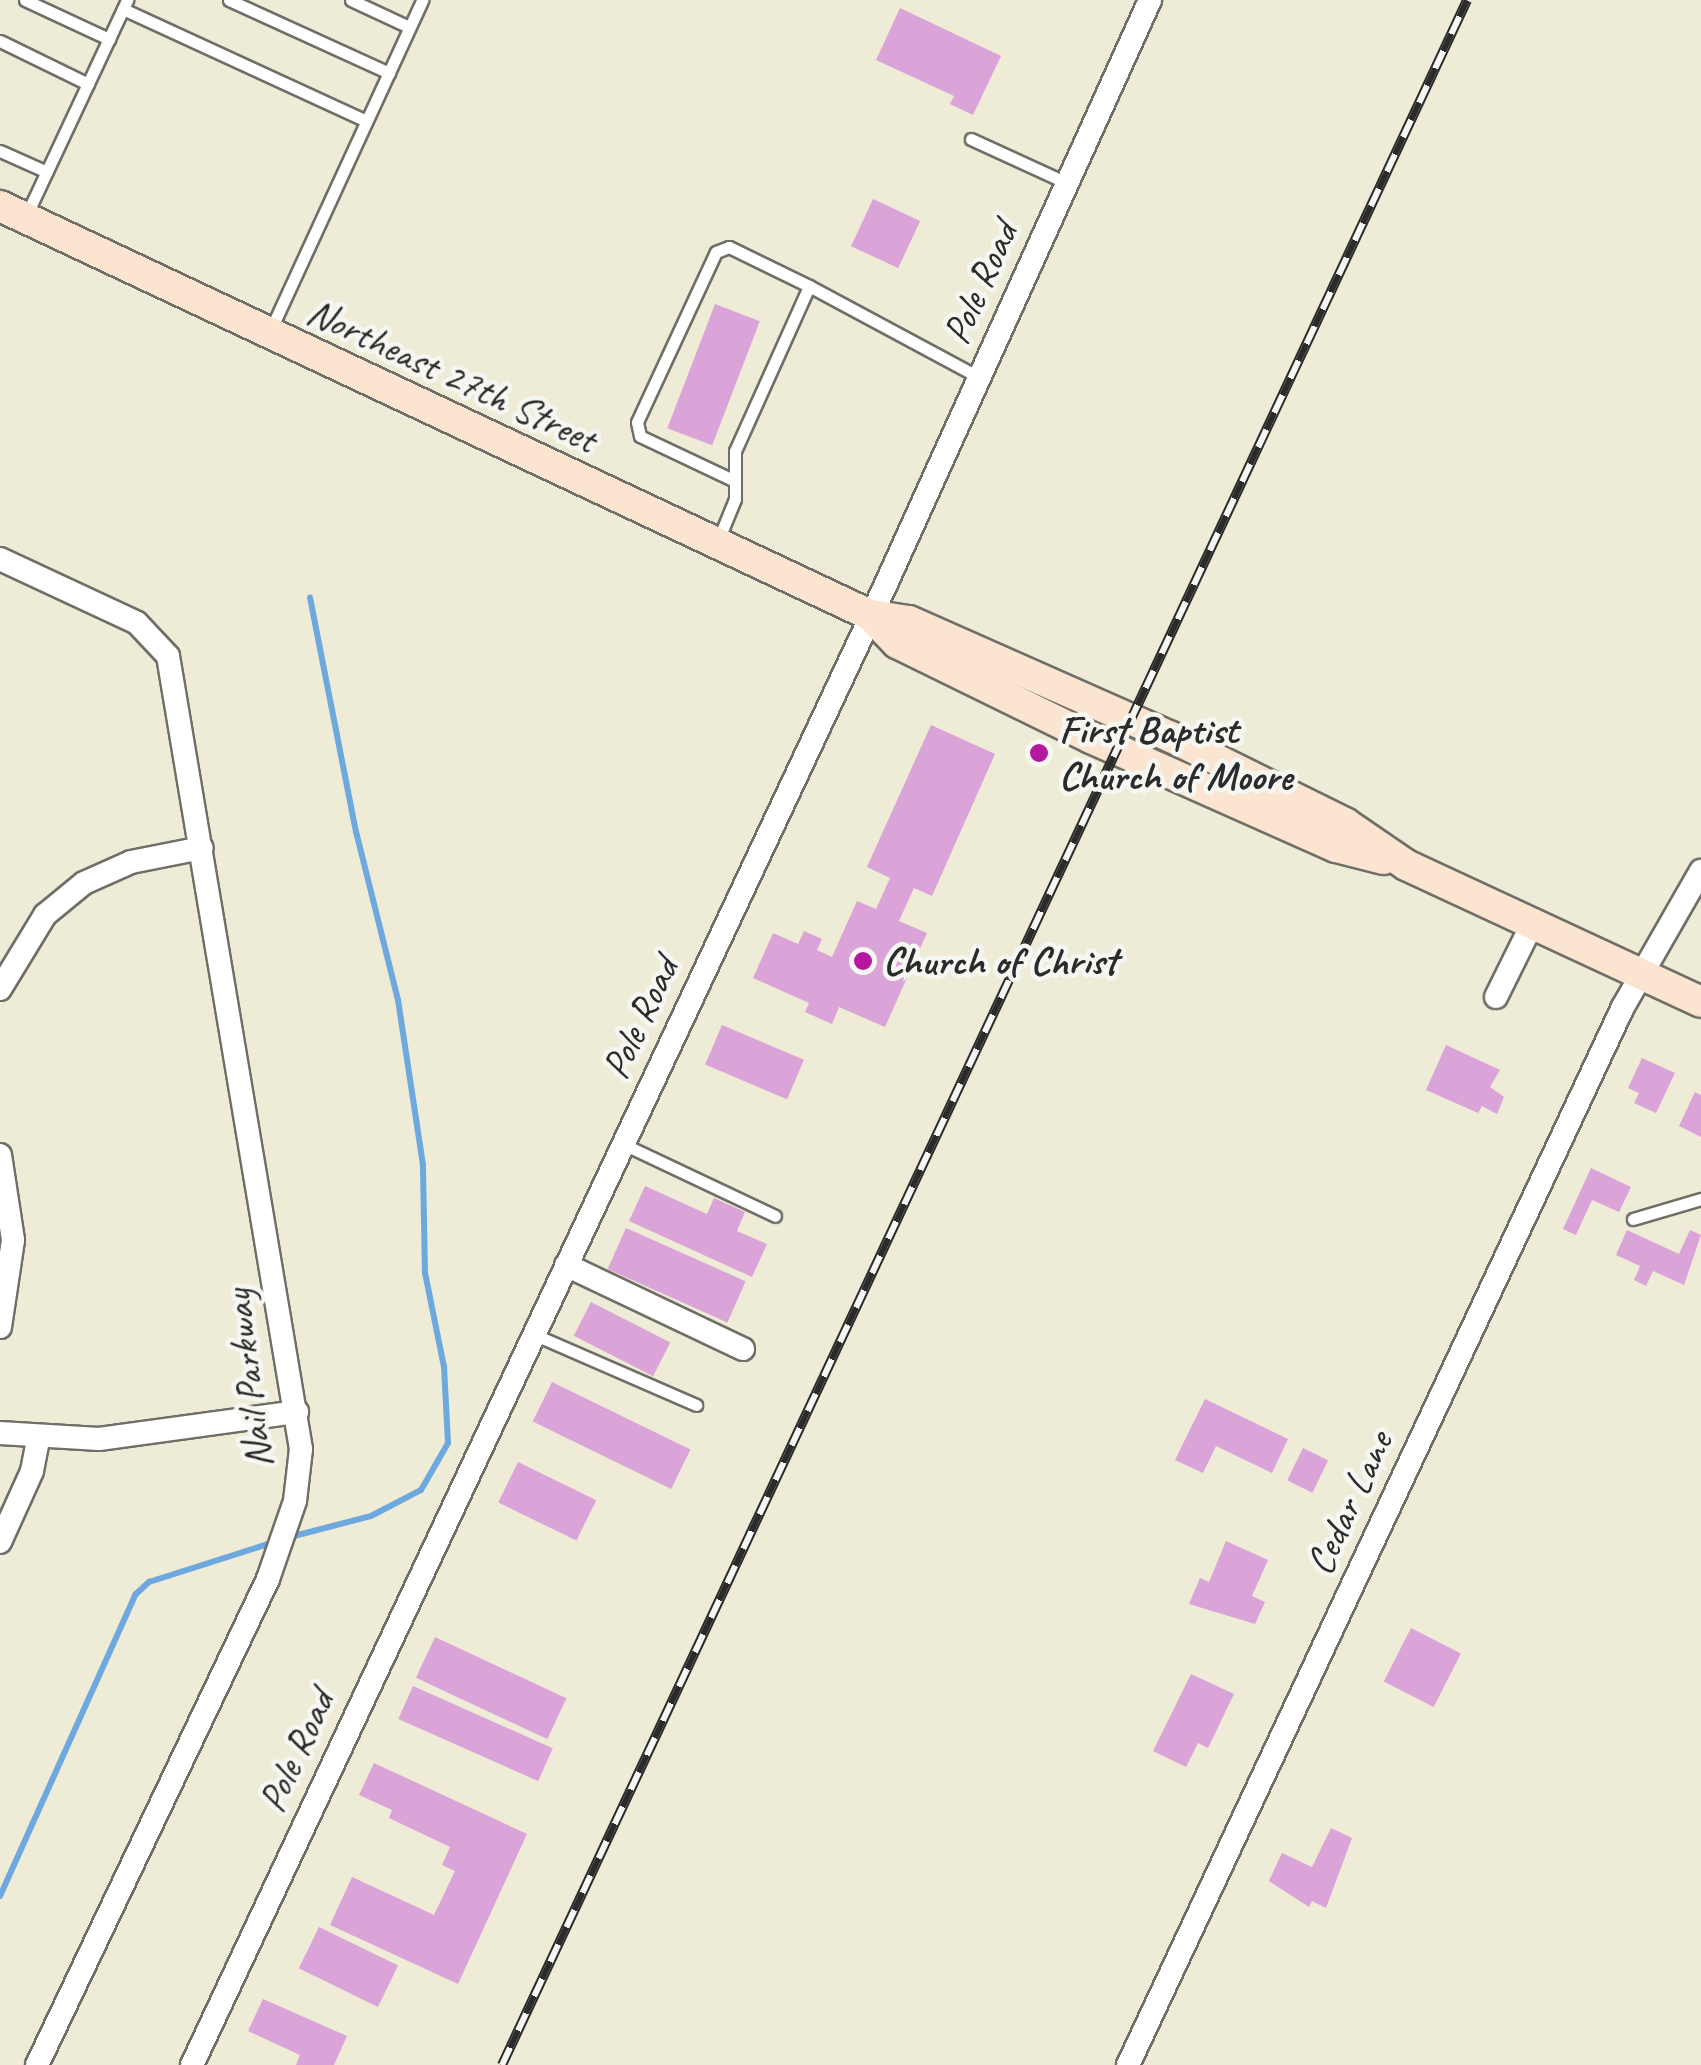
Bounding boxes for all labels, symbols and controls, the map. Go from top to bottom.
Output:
street label: Pole Road [932,215,1028,351]
street label: Northeast 27th Street [300,287,604,463]
place label: First Baptist Church of Moore [1059,706,1292,800]
marker: First Baptist Church of Moore [1028,742,1050,764]
place label: Church of Christ [883,937,1118,985]
street label: Pole Road [591,950,689,1086]
marker: Church of Christ [852,950,874,972]
street label: Nail Parkway [213,1287,283,1471]
street label: Cedar Lane [1295,1423,1403,1583]
street label: Pole Road [247,1683,345,1819]

